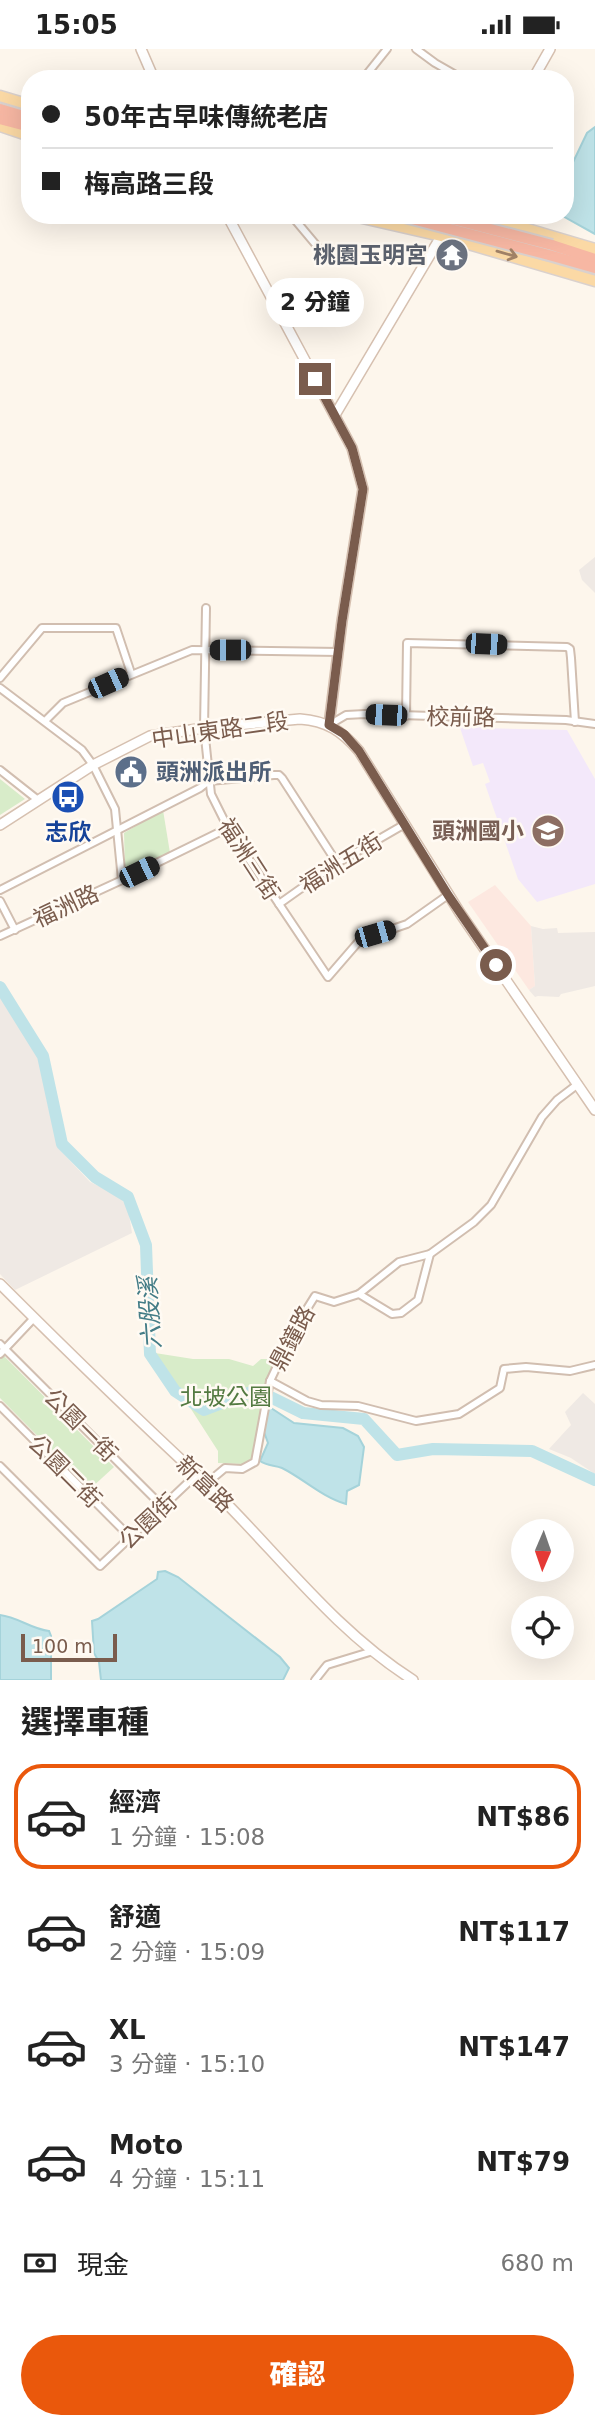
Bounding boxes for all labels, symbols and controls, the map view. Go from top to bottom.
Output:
text: 15:05 [35,10,118,40]
text: 50年古早味傳統老店 [84,102,328,132]
text: 梅高路三段 [84,169,214,199]
temple icon: 桃園玉明宮 [433,236,471,274]
place label: 桃園玉明宮 [313,242,428,268]
one-way arrow [495,249,517,262]
callout: 2 分鐘 [266,278,364,327]
text: 2 分鐘 [280,289,350,315]
route end [299,363,331,395]
car [465,633,508,655]
car [210,640,252,661]
car [85,665,132,701]
street label: 校前路 [426,703,496,731]
car [365,704,408,726]
street label: 中山東路二段 [150,708,290,752]
public building icon: 頭洲派出所 [112,753,150,791]
place label: 頭洲派出所 [156,759,271,785]
bus stop icon: 志欣 [49,778,87,816]
school or university icon: 頭洲國小 [529,812,567,850]
street label: 福洲三街 [213,813,285,905]
place label: 頭洲國小 [432,818,524,844]
place label: 志欣 [45,819,91,845]
street label: 福洲五街 [295,828,387,898]
car [116,853,163,891]
street label: 福洲路 [29,880,103,932]
car [352,918,399,950]
route start [480,949,512,981]
water label: 六股溪 [133,1273,166,1350]
street label: 鼎鐘路 [264,1301,320,1375]
street label: 公園一街 [39,1383,123,1467]
park label: 北坡公園 [180,1384,272,1410]
street label: 公園二街 [23,1429,107,1513]
street label: 新富路 [171,1451,239,1517]
street label: 公園街 [114,1488,182,1554]
north arrow [511,1519,574,1582]
map controls [511,1519,574,1659]
button: locate [511,1596,574,1659]
scale bar [21,1631,117,1663]
text: 100 m [32,1635,93,1657]
text: 選擇車種 [21,1703,149,1741]
icon: car [25,1785,88,1848]
text: 經濟 [109,1787,161,1817]
text: NT$86 [476,1802,570,1832]
text: 1 分鐘 · 15:08 [109,1824,265,1850]
icon: car [25,1900,88,1963]
text: 舒適 [109,1902,161,1932]
text: NT$117 [458,1917,570,1947]
text: 2 分鐘 · 15:09 [109,1939,265,1965]
icon: car [25,2015,88,2078]
text: XL [109,2015,146,2045]
text: NT$147 [458,2032,570,2062]
text: 3 分鐘 · 15:10 [109,2051,265,2077]
icon: car [25,2130,88,2193]
text: Moto [109,2130,183,2160]
text: NT$79 [476,2147,570,2177]
text: 4 分鐘 · 15:11 [109,2166,265,2192]
icon: cash [21,2244,59,2282]
text: 現金 [77,2250,129,2280]
text: 680 m [500,2250,574,2276]
button: 確認 [21,2335,574,2415]

